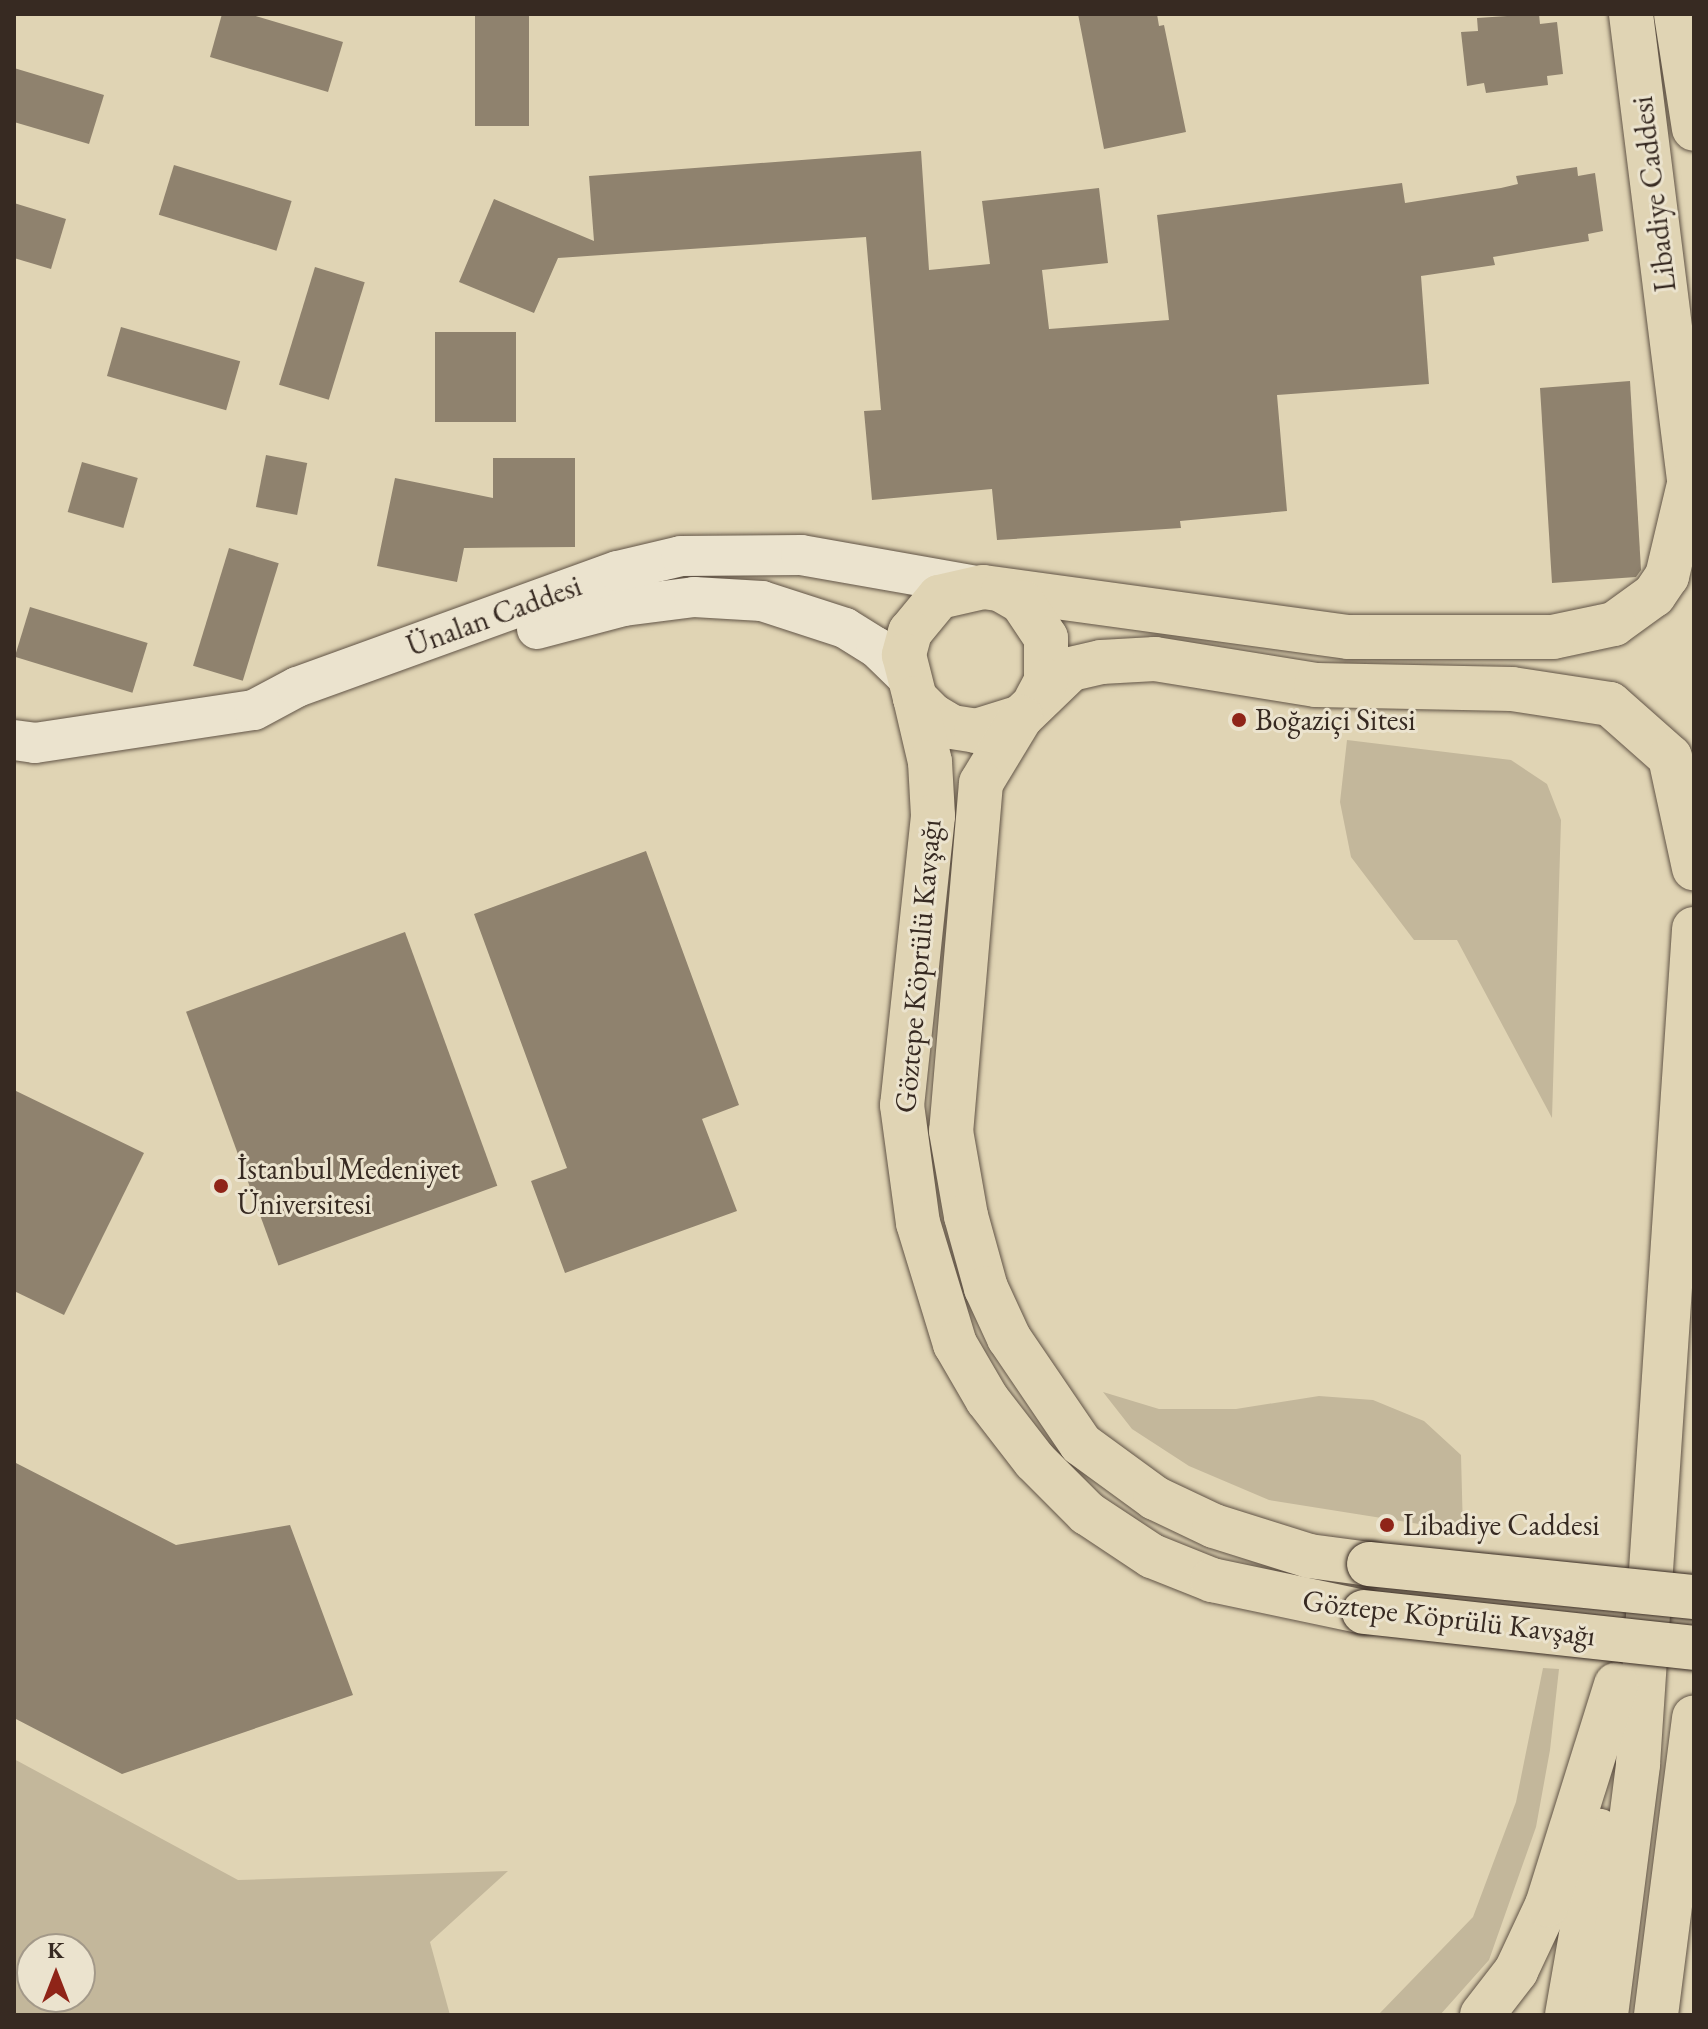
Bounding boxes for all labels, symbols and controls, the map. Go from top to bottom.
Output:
street label: Libadiye Caddesi [1624,94,1684,294]
street label: Ünalan Caddesi [402,568,586,664]
place label: Boğaziçi Sitesi [1255,702,1416,738]
marker: Boğaziçi Sitesi [1230,711,1248,729]
street label: Göztepe Köprülü Kavşağı [887,818,949,1114]
place label: İstanbul Medeniyet Üniversitesi [237,1151,460,1222]
marker: İstanbul Medeniyet Üniversitesi [212,1177,230,1195]
place label: Libadiye Caddesi [1403,1507,1600,1543]
marker: Libadiye Caddesi [1378,1516,1396,1534]
street label: Göztepe Köprülü Kavşağı [1301,1582,1597,1654]
north arrow [16,1933,96,2013]
text: K [48,1936,64,1965]

